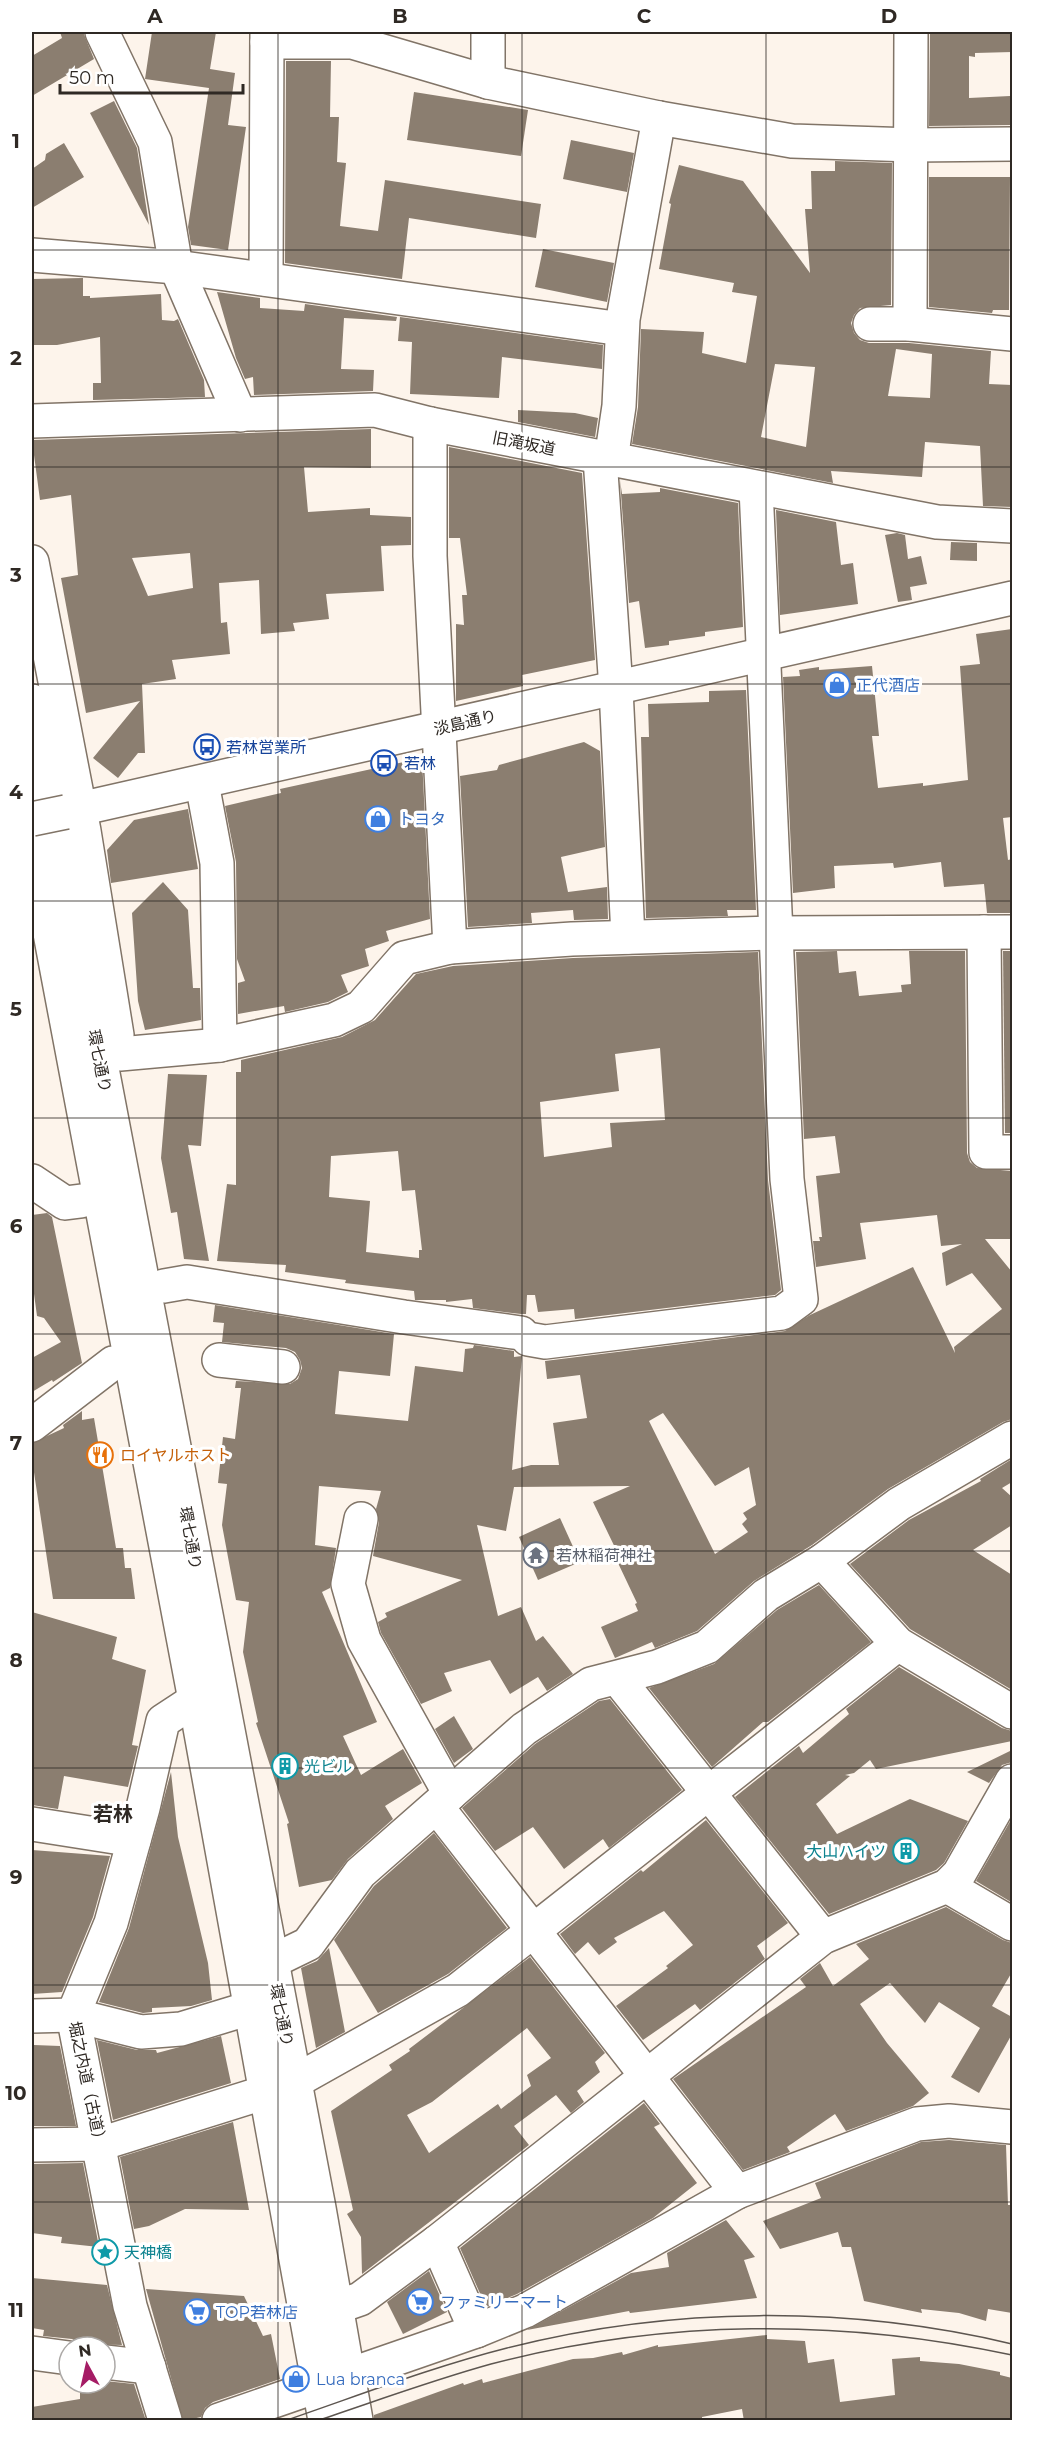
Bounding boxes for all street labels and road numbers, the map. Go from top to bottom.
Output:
street label: 旧滝坂道 [491,428,557,459]
street label: 淡島通り [432,706,498,739]
street label: 環七通り [84,1028,115,1094]
street label: 環七通り [176,1505,205,1571]
street label: 環七通り [266,1982,297,2048]
street label: 堀之内道（古道） [65,2020,110,2149]

